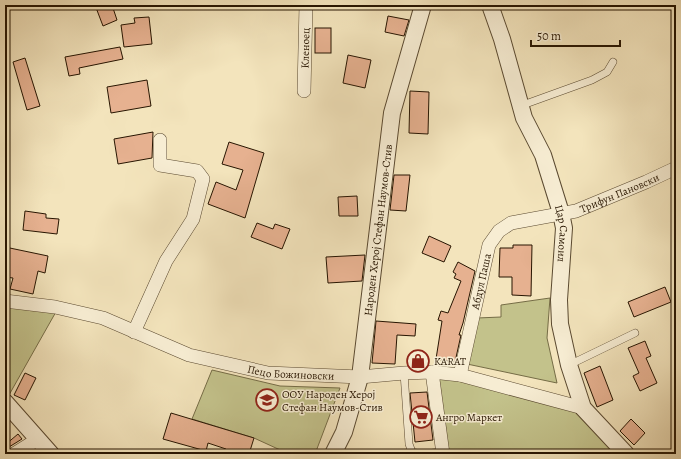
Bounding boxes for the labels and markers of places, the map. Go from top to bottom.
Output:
shop icon: KARAT [405,348,431,374]
place label: KARAT [434,354,466,369]
school or university icon: ООУ Народен Херој Стефан Наумов-Стив [254,387,280,413]
place label: ООУ Народен Херој Стефан Наумов-Стив [282,387,383,415]
supermarket icon: Ангро Маркет [408,404,434,430]
place label: Ангро Маркет [435,410,502,425]

